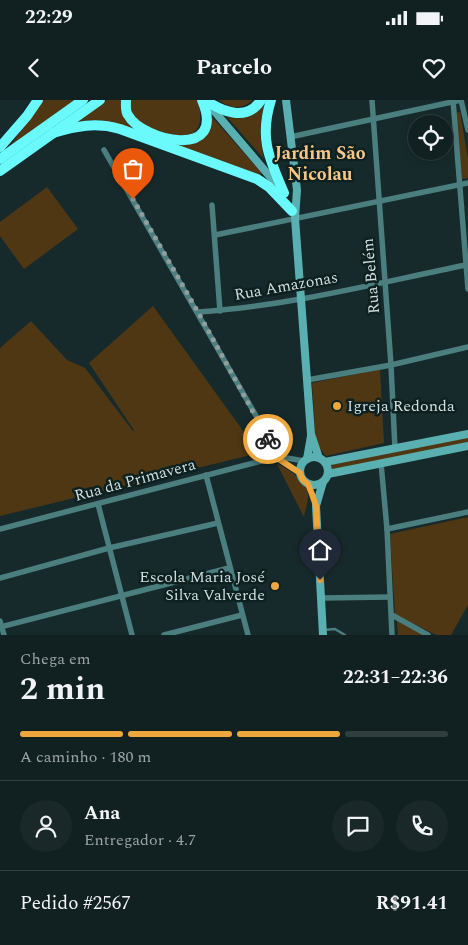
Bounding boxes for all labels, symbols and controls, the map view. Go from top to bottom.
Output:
text: 22:29 [25,3,73,32]
text: Parcelo [196,51,272,84]
icon: back [20,54,48,82]
icon: heart [420,54,448,82]
map controls [408,115,453,160]
button: locate [408,115,453,160]
district label: Jardim São Nicolau [274,140,366,188]
pin [112,148,154,199]
icon: bag [119,155,147,183]
street label: Rua Belém [356,237,386,315]
street label: Rua Amazonas [232,265,340,307]
place label: Igreja Redonda [347,394,455,418]
marker: Igreja Redonda [331,400,343,412]
courier [243,414,293,464]
icon: bike [254,425,282,453]
street label: Rua da Primavera [72,452,199,508]
pin [299,529,341,580]
icon: home [306,536,334,564]
place label: Escola Maria José Silva Valverde [139,565,265,607]
marker: Escola Maria José Silva Valverde [269,580,281,592]
text: Chega em [20,647,91,671]
text: 22:31–22:36 [343,663,448,692]
text: 2 min [20,665,105,714]
text: A caminho · 180 m [20,745,151,769]
text: Ana [84,799,120,828]
button: person [20,800,72,852]
button: chat [332,800,384,852]
button: phone [396,800,448,852]
text: Entregador · 4.7 [84,828,196,852]
text: Pedido #2567 [20,889,131,918]
text: R$91.41 [376,889,448,918]

